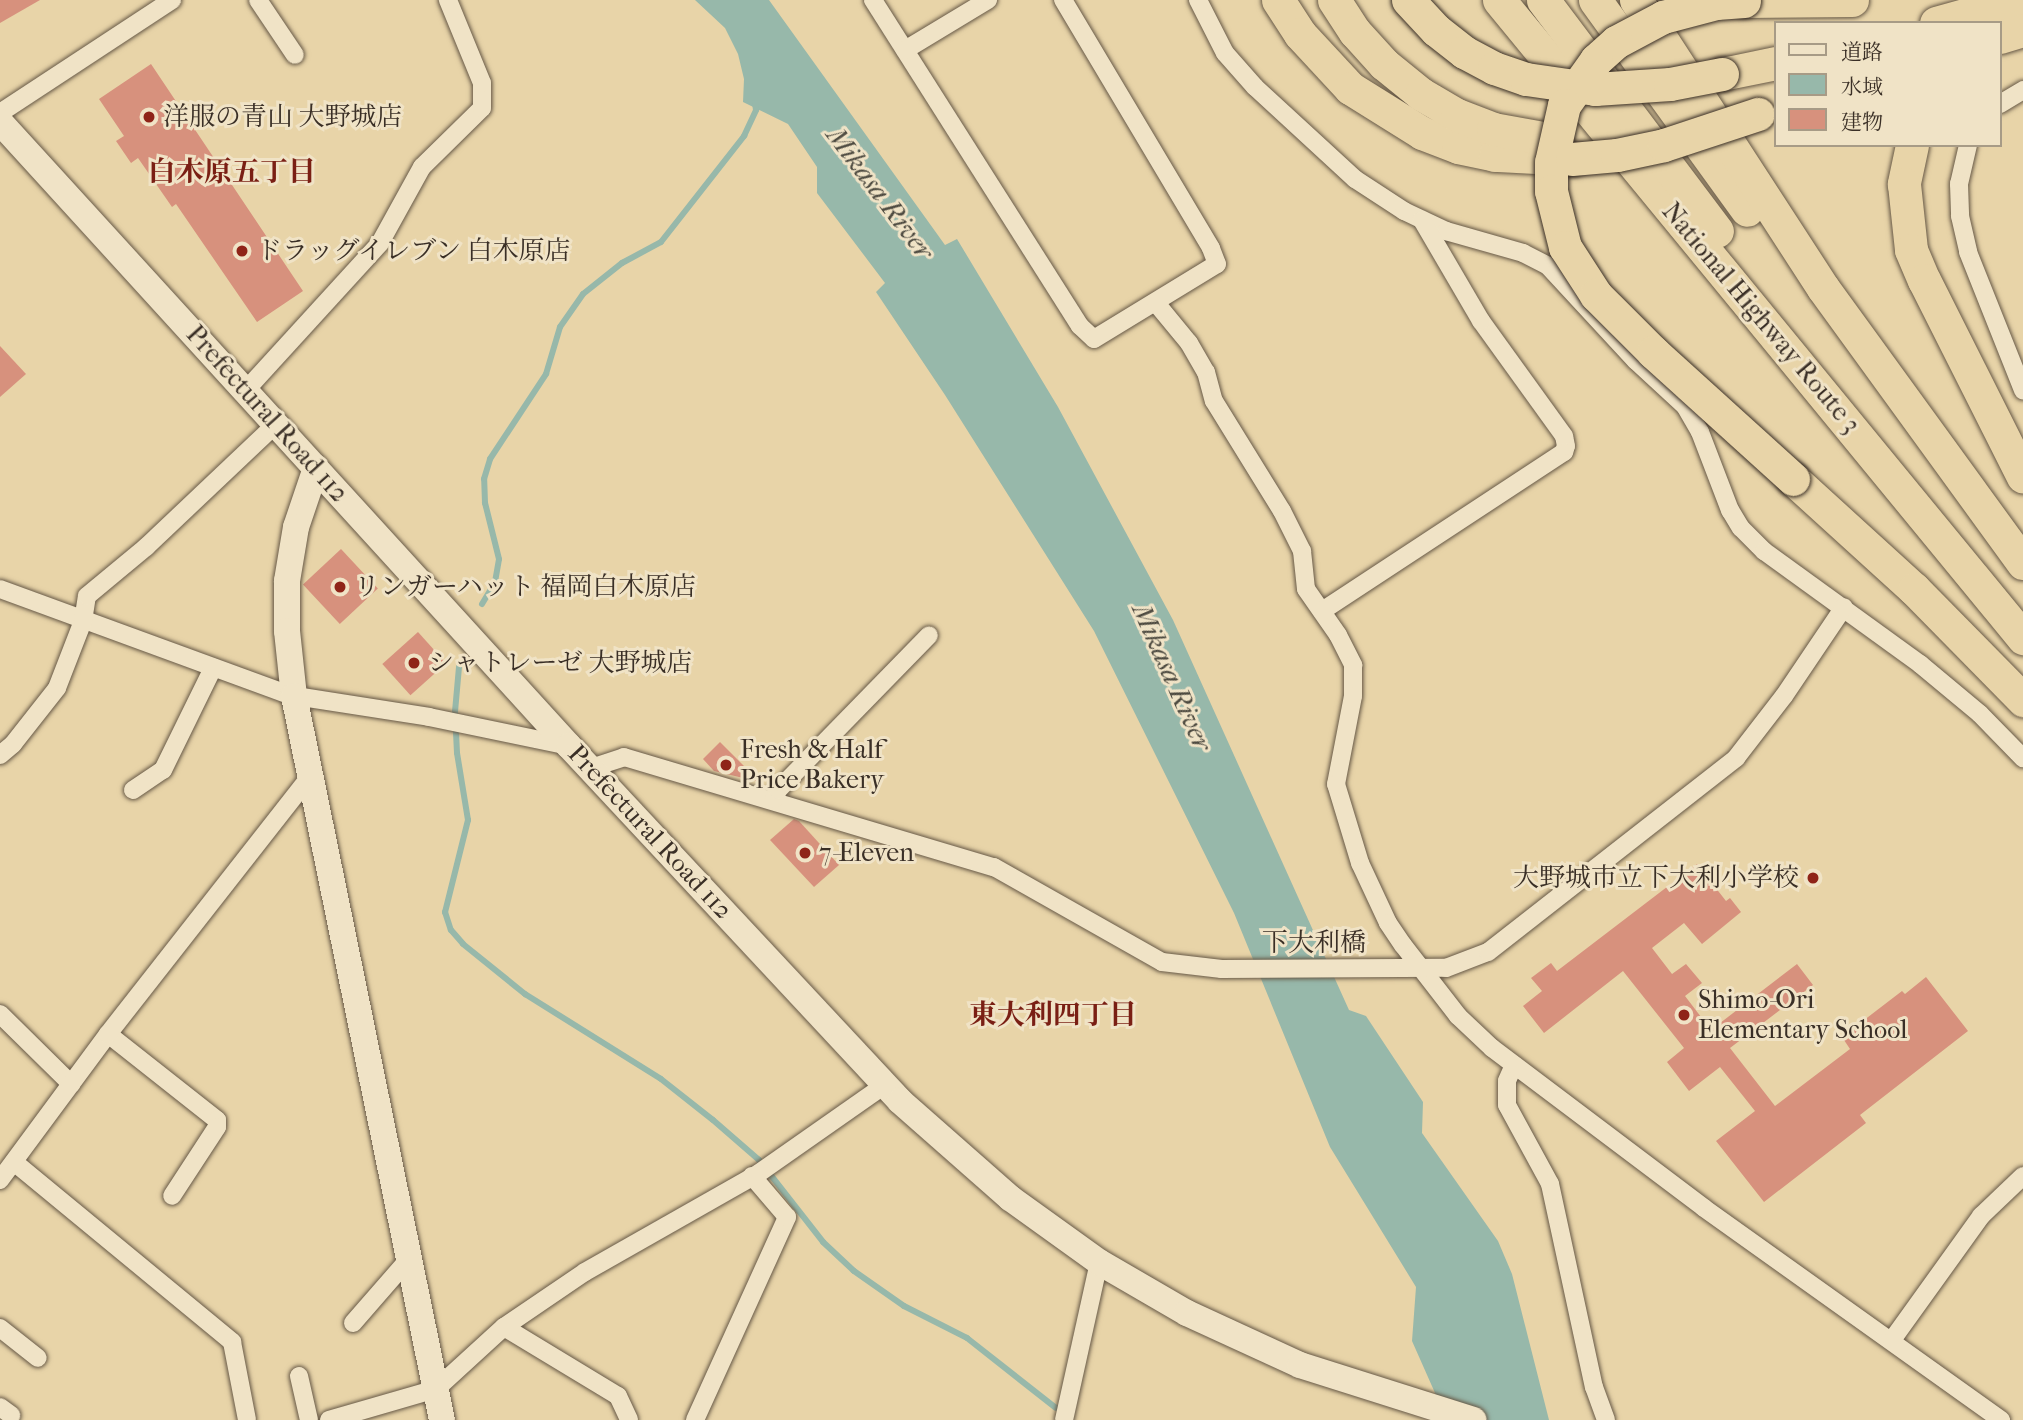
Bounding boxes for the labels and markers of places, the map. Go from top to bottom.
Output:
place label: 洋服の青山 大野城店 [163,101,403,133]
marker: 洋服の青山 大野城店 [141,109,157,125]
place label: ドラッグイレブン 白木原店 [256,235,574,267]
marker: ドラッグイレブン 白木原店 [234,243,250,259]
place label: リンガーハット 福岡白木原店 [354,571,698,603]
marker: リンガーハット 福岡白木原店 [332,579,348,595]
place label: シャトレーゼ 大野城店 [428,647,694,679]
marker: シャトレーゼ 大野城店 [406,655,422,671]
place label: Fresh & Half Price Bakery [740,734,884,796]
marker: Fresh & Half Price Bakery [718,757,734,773]
place label: 7-Eleven [819,837,914,869]
marker: 7-Eleven [797,845,813,861]
place label: 大野城市立下大利小学校 [1513,862,1799,894]
marker: 大野城市立下大利小学校 [1805,870,1821,886]
place label: Shimo-Ori Elementary School [1698,984,1907,1046]
marker: Shimo-Ori Elementary School [1676,1007,1692,1023]

